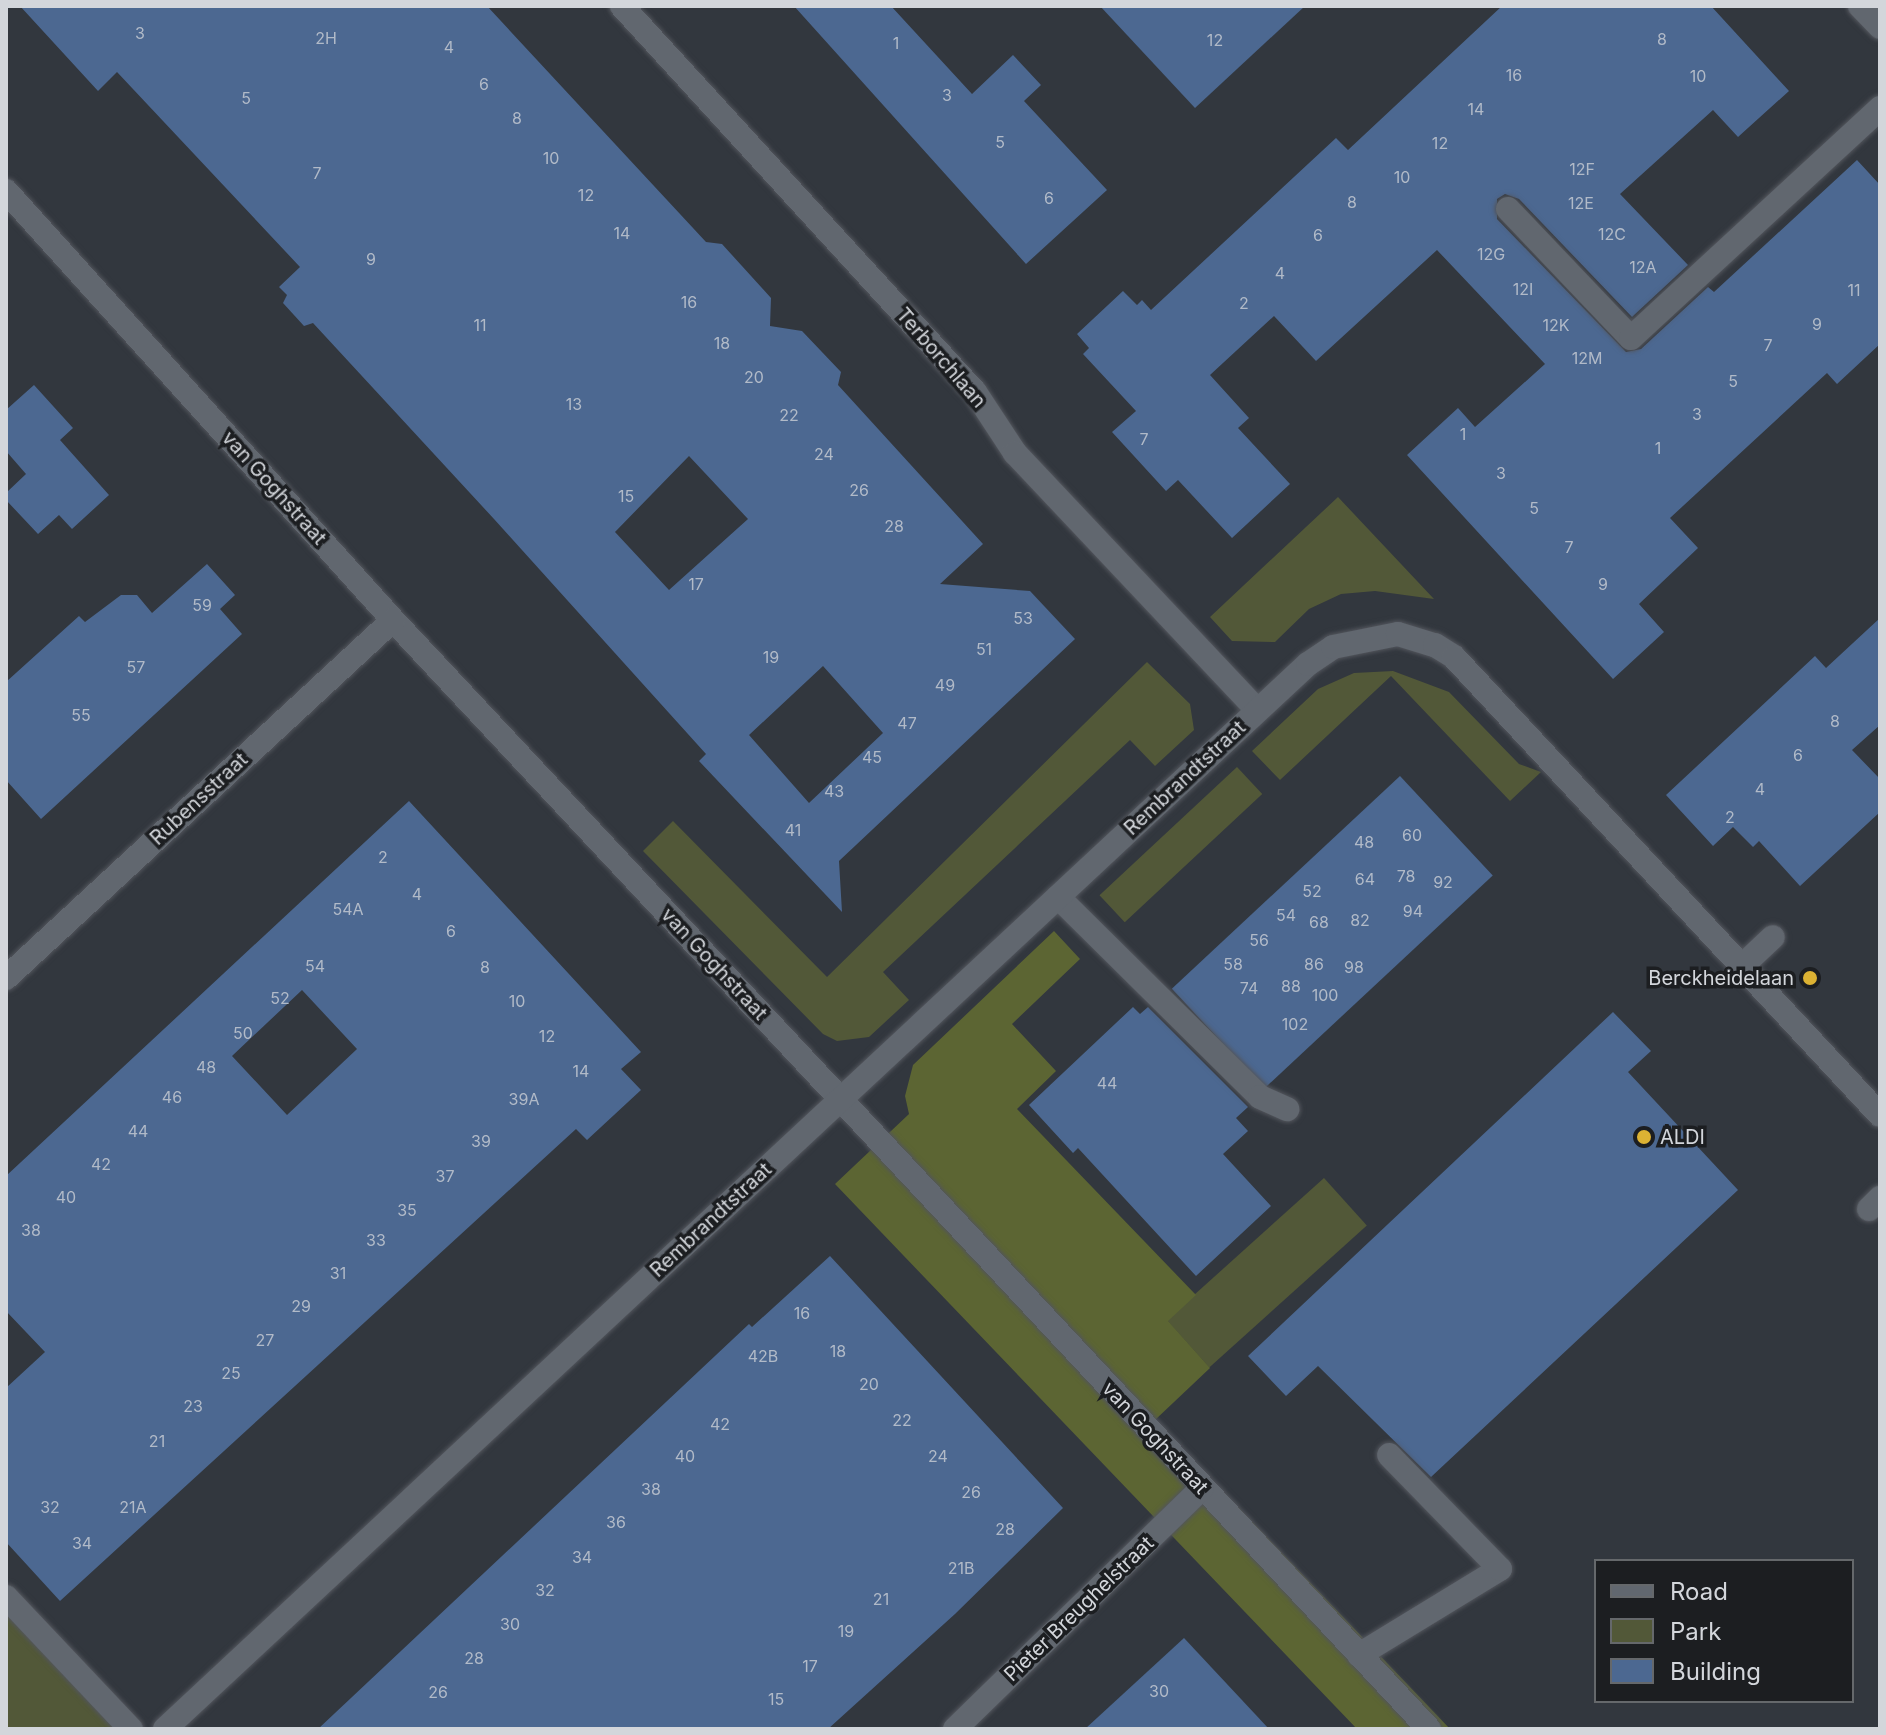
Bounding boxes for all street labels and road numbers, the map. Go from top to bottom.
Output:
street label: Terborchlaan [891,303,991,413]
street label: van Goghstraat [217,426,331,550]
street label: Rembrandtstraat [1119,716,1251,840]
street label: Rubensstraat [145,748,253,850]
street label: van Goghstraat [656,903,772,1025]
street label: Rembrandtstraat [645,1158,777,1282]
street label: van Goghstraat [1097,1377,1213,1499]
street label: Pieter Breughelstraat [999,1531,1159,1687]

